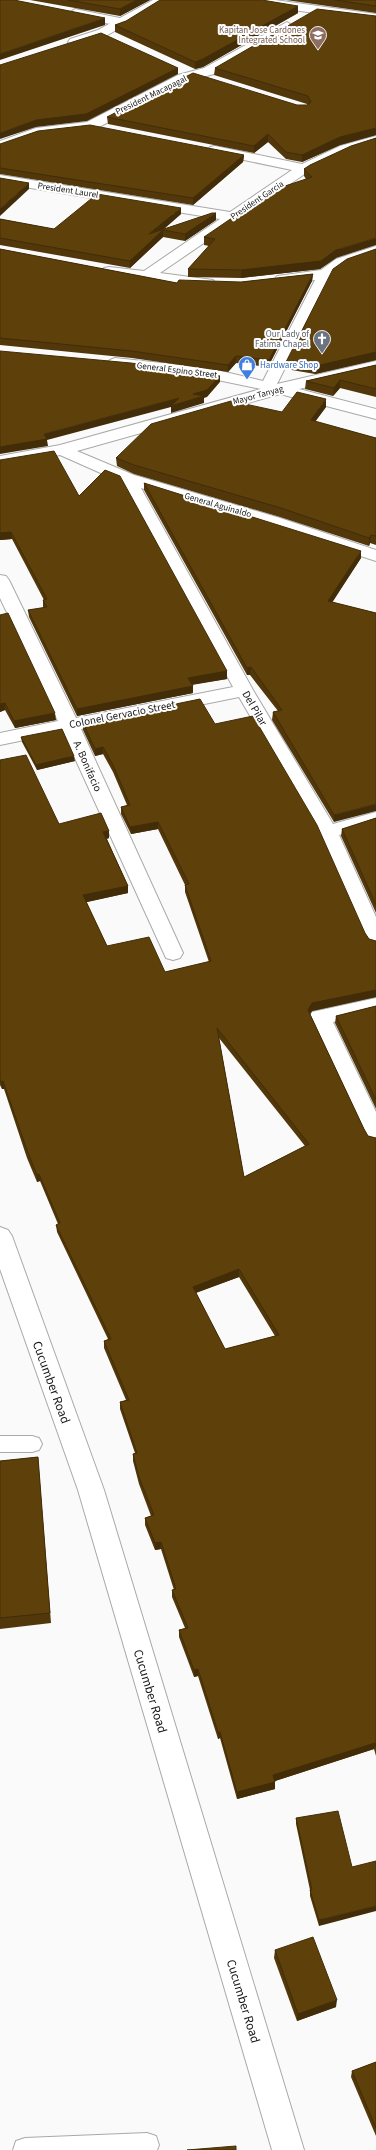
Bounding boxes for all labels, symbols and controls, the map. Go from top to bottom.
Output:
place label: Kapitan Jose Cardones Integrated School [219,24,305,47]
school or university icon: Kapitan Jose Cardones Integrated School [308,25,328,50]
street label: President Macapagal [113,72,189,118]
street label: President Garcia [228,178,287,223]
street label: President Laurel [37,179,99,202]
place label: Our Lady of Fatima Chapel [255,328,309,351]
church icon: Our Lady of Fatima Chapel [312,329,332,354]
shop icon: Hardware Shop [237,355,257,380]
street label: General Espino Street [136,359,218,382]
place label: Hardware Shop [260,359,318,372]
street label: Mayor Tanyag [231,382,285,408]
street label: General Aguinaldo [183,490,253,521]
street label: Del Pilar [238,688,271,729]
street label: Colonel Gervacio Street [68,697,177,732]
street label: A. Bonifacio [70,738,105,794]
street label: Cucumber Road [28,1338,74,1426]
street label: Cucumber Road [129,1647,171,1735]
street label: Cucumber Road [222,1957,264,2045]

